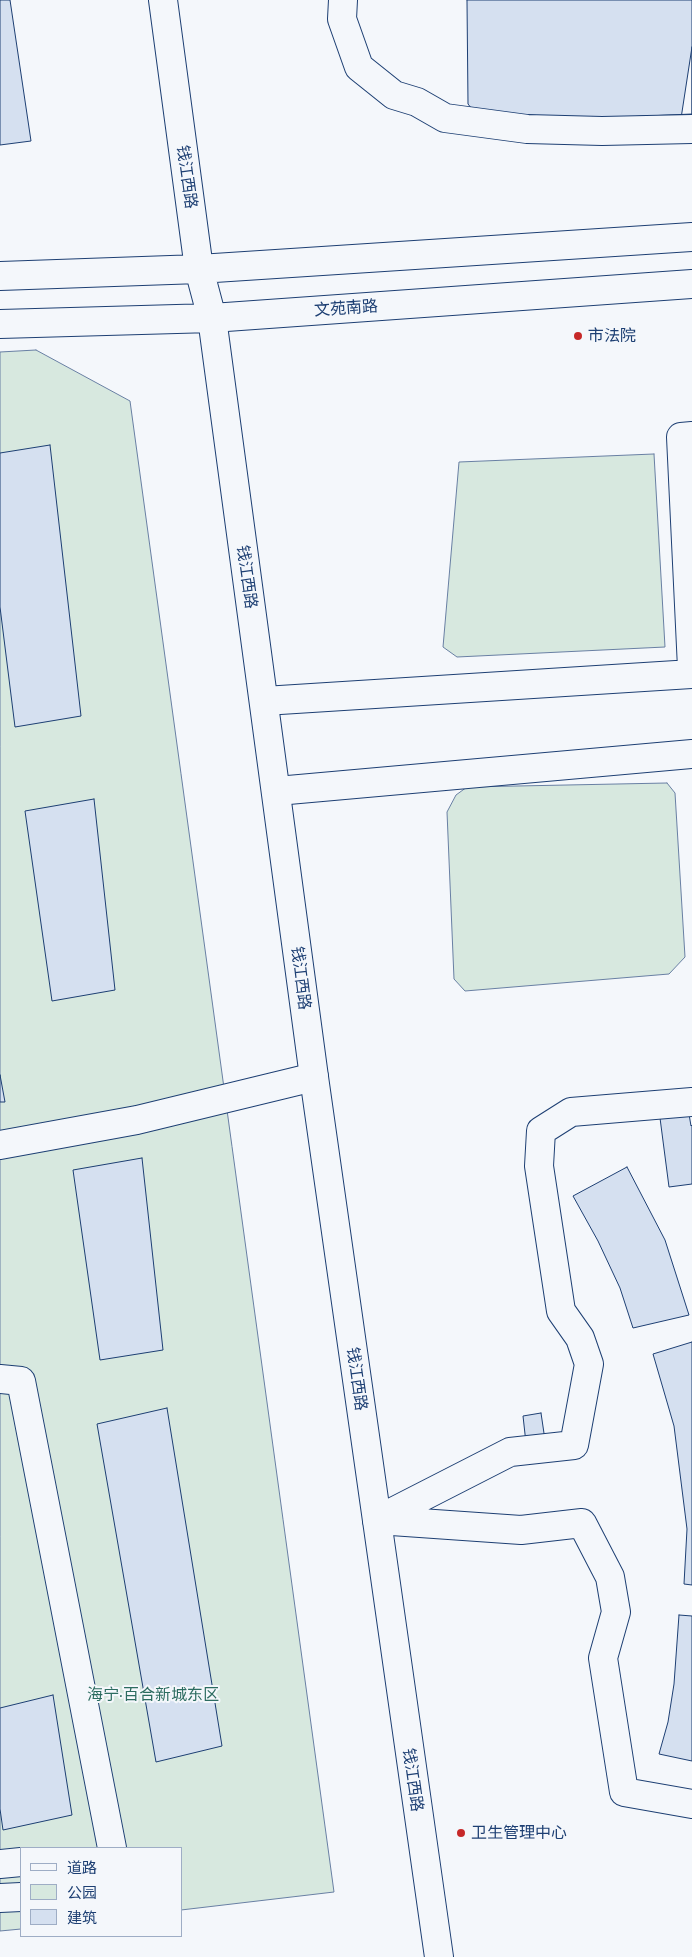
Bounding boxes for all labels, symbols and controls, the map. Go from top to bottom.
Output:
street label: 钱江西路 [173,144,201,210]
street label: 文苑南路 [313,296,379,320]
place label: 市法院 [588,326,636,346]
marker: 市法院 [572,330,584,342]
street label: 钱江西路 [233,544,261,610]
street label: 钱江西路 [288,945,314,1011]
street label: 钱江西路 [343,1346,371,1412]
park label: 海宁·百合新城东区 [87,1685,219,1705]
street label: 钱江西路 [399,1747,427,1813]
place label: 卫生管理中心 [471,1823,567,1843]
marker: 卫生管理中心 [455,1827,467,1839]
legend [20,1847,182,1937]
text: 道路 [67,1858,97,1876]
text: 公园 [67,1883,97,1901]
text: 建筑 [67,1908,97,1926]

